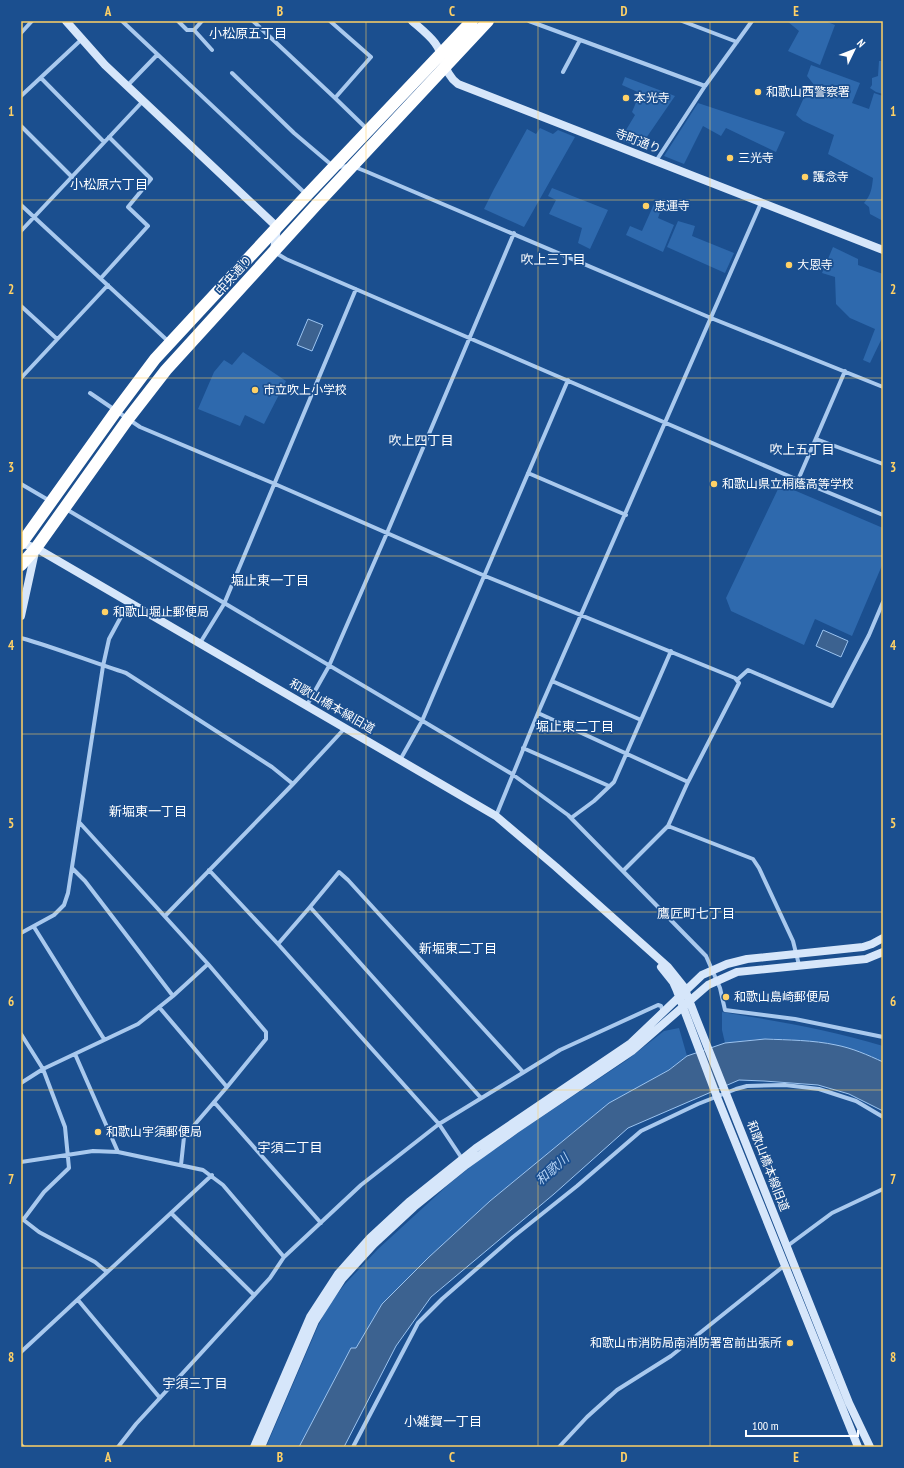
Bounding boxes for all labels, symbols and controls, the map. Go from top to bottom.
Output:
text: A [104,3,112,20]
text: B [277,3,283,20]
text: C [449,3,455,20]
text: D [621,3,628,20]
text: E [793,3,799,20]
district label: 小松原五丁目 [209,25,287,42]
north arrow [834,30,874,70]
text: N [854,36,868,50]
place label: 和歌山西警察署 [766,84,850,99]
marker: 和歌山西警察署 [753,87,763,97]
place label: 本光寺 [634,90,670,105]
marker: 本光寺 [621,93,631,103]
text: 1 [8,103,14,120]
text: 1 [890,103,896,120]
street label: 寺町通り [613,125,663,156]
place label: 三光寺 [738,150,774,165]
marker: 三光寺 [725,153,735,163]
place label: 護念寺 [813,169,849,184]
marker: 護念寺 [800,172,810,182]
district label: 小松原六丁目 [70,176,148,193]
place label: 恵運寺 [654,198,690,213]
marker: 恵運寺 [641,201,651,211]
district label: 吹上三丁目 [520,251,586,268]
street label: 中央通り [212,252,255,298]
place label: 大恩寺 [797,257,833,272]
marker: 大恩寺 [784,260,794,270]
text: 2 [8,281,14,298]
text: 2 [890,281,896,298]
place label: 市立吹上小学校 [263,382,347,397]
marker: 市立吹上小学校 [250,385,260,395]
district label: 吹上四丁目 [388,432,454,449]
district label: 吹上五丁目 [769,441,835,458]
text: 3 [8,459,14,476]
text: 3 [890,459,896,476]
place label: 和歌山県立桐蔭高等学校 [722,476,854,491]
marker: 和歌山県立桐蔭高等学校 [709,479,719,489]
district label: 堀止東一丁目 [231,572,309,589]
place label: 和歌山堀止郵便局 [113,604,209,619]
marker: 和歌山堀止郵便局 [100,607,110,617]
text: 4 [8,637,15,654]
text: 4 [890,637,897,654]
street label: 和歌山橋本線旧道 [287,675,378,736]
district label: 堀止東二丁目 [536,718,614,735]
district label: 新堀東一丁目 [109,803,187,820]
text: 5 [8,815,14,832]
text: 5 [890,815,896,832]
district label: 鷹匠町七丁目 [657,905,735,922]
district label: 新堀東二丁目 [419,940,497,957]
place label: 和歌山島崎郵便局 [734,989,830,1004]
marker: 和歌山島崎郵便局 [721,992,731,1002]
text: 6 [8,993,14,1010]
text: 6 [890,993,896,1010]
street label: 和歌山橋本線旧道 [744,1118,793,1213]
place label: 和歌山宇須郵便局 [106,1124,202,1139]
marker: 和歌山宇須郵便局 [93,1127,103,1137]
district label: 宇須二丁目 [257,1139,323,1156]
water label: 和歌川 [532,1149,574,1189]
text: 7 [8,1171,14,1188]
text: 7 [890,1171,896,1188]
place label: 和歌山市消防局南消防署宮前出張所 [590,1335,782,1350]
marker: 和歌山市消防局南消防署宮前出張所 [785,1338,795,1348]
text: 8 [8,1349,14,1366]
text: 8 [890,1349,896,1366]
district label: 宇須三丁目 [162,1375,228,1392]
scale bar [746,1412,858,1438]
district label: 小雑賀一丁目 [404,1413,482,1430]
text: 100 m [752,1418,779,1433]
text: A [104,1449,112,1466]
text: B [277,1449,283,1466]
text: C [449,1449,455,1466]
text: D [621,1449,628,1466]
text: E [793,1449,799,1466]

